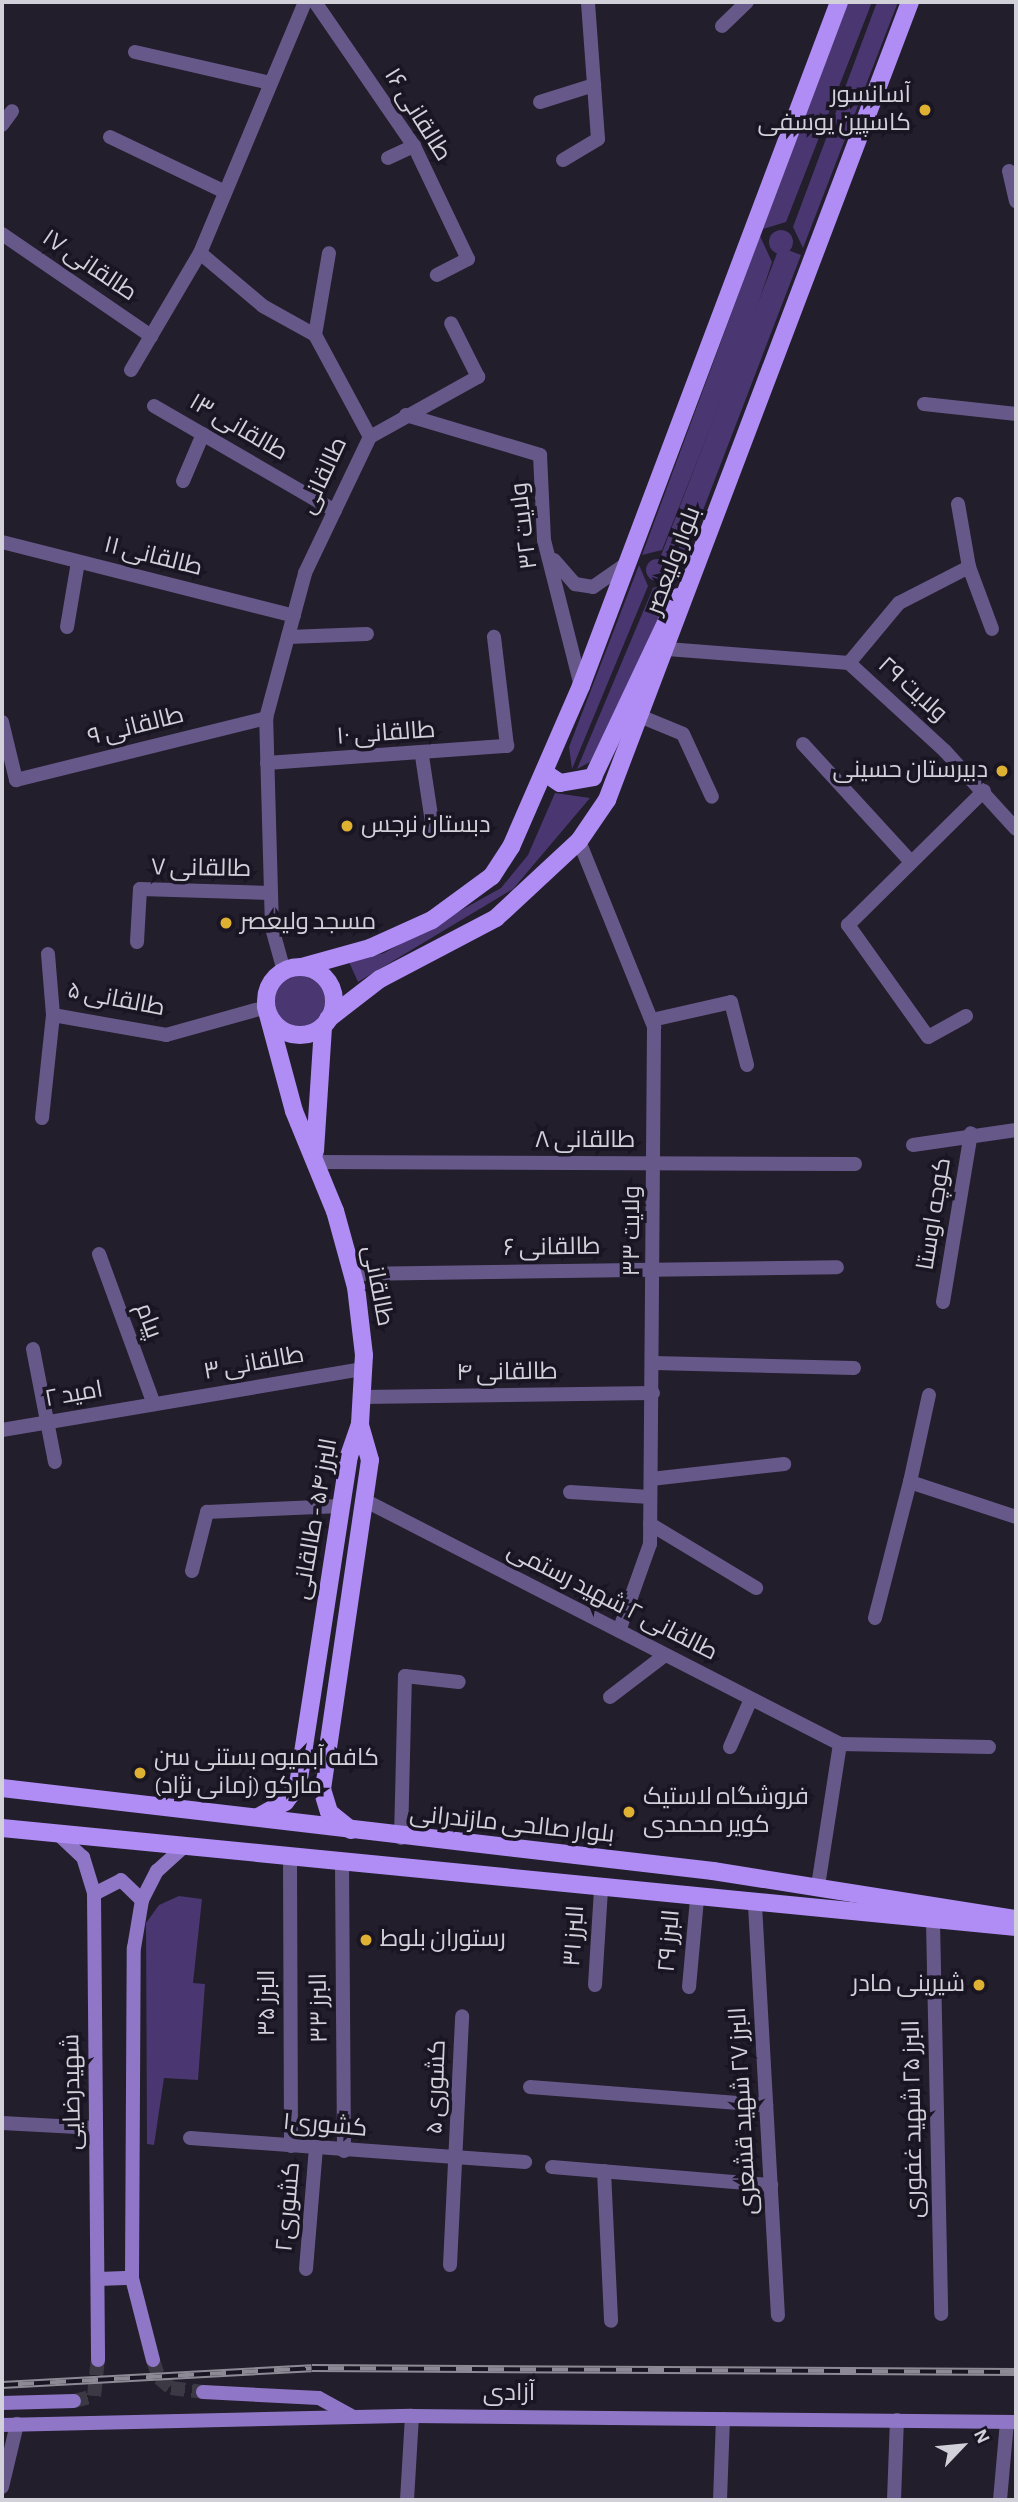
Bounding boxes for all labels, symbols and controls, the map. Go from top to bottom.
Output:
street label: طالقانی ۱۶ [377,63,457,167]
place label: آسانسور کاسپین یوسفی [758,82,911,138]
marker: آسانسور کاسپین یوسفی [917,102,933,118]
street label: طالقانی ۱۷ [36,224,142,308]
street label: طالقانی ۱۳ [184,388,292,468]
street label: طالقانی [294,433,354,519]
street label: ولایت ۳۲ [505,481,545,571]
street label: بلوار ولیعصر [640,503,708,619]
street label: طالقانی ۱۱ [101,531,205,583]
street label: ولایت ٢٩ [871,651,953,729]
street label: طالقانی ۹ [85,701,187,753]
street label: طالقانی ۱۰ [336,716,436,752]
place label: دبیرستان حسینی [833,757,988,785]
marker: دبیرستان حسینی [994,763,1010,779]
place label: دبستان نرجس [361,812,491,840]
marker: دبستان نرجس [339,818,355,834]
street label: طالقانی ۷ [151,854,251,884]
place label: مسجد ولیعصر [240,909,376,937]
marker: مسجد ولیعصر [218,915,234,931]
street label: طالقانی ۵ [65,976,167,1024]
street label: طالقانی ۸ [535,1127,635,1155]
street label: کوچه اوستا [912,1156,958,1272]
street label: ولایت ٣۳ [619,1186,647,1276]
street label: طالقانی ۶ [503,1233,601,1263]
street label: طالقانی [355,1243,399,1329]
street label: پیام [128,1299,168,1343]
street label: طالقانی ۳ [201,1341,307,1387]
street label: طالقانی ۴ [456,1358,558,1388]
street label: امید ۲ [43,1376,105,1414]
street label: البرز ۵۴ - طالقانی [288,1436,344,1602]
street label: طالقانی ۲ شهید رستمی [502,1536,722,1668]
place label: کافه آبمیوه بستنی سن مارکو (زمانی نژاد) [154,1745,379,1801]
marker: کافه آبمیوه بستنی سن مارکو (زمانی نژاد) [132,1765,148,1781]
place label: فروشگاه لاستیک کویر محمدی [643,1784,809,1840]
street label: بلوار صالحی مازندرانی [408,1800,616,1850]
marker: فروشگاه لاستیک کویر محمدی [621,1804,637,1820]
street label: البرز ۳۱ [558,1904,592,1968]
street label: البرز ۲۹ [653,1909,687,1973]
place label: رستوران بلوط [380,1926,506,1954]
marker: رستوران بلوط [358,1932,374,1948]
street label: البرز ۳۵ [254,1970,282,2036]
place label: شیرینی مادر [852,1971,965,1999]
street label: البرز ۳۳ [305,1973,335,2043]
marker: شیرینی مادر [971,1977,987,1993]
street label: البرز ۲۷ شهید قشعری [724,2006,764,2216]
street label: البرز ۲۵ شهید غفوری [898,2020,930,2218]
street label: شهیدرضایی [58,2034,88,2150]
street label: کشوری ۵ [421,2039,453,2135]
street label: کشوری۱ [282,2108,368,2144]
street label: کشوری۲ [271,2161,307,2253]
street label: آزادی [483,2380,535,2408]
north arrow [927,2411,997,2481]
text: N [970,2426,993,2447]

